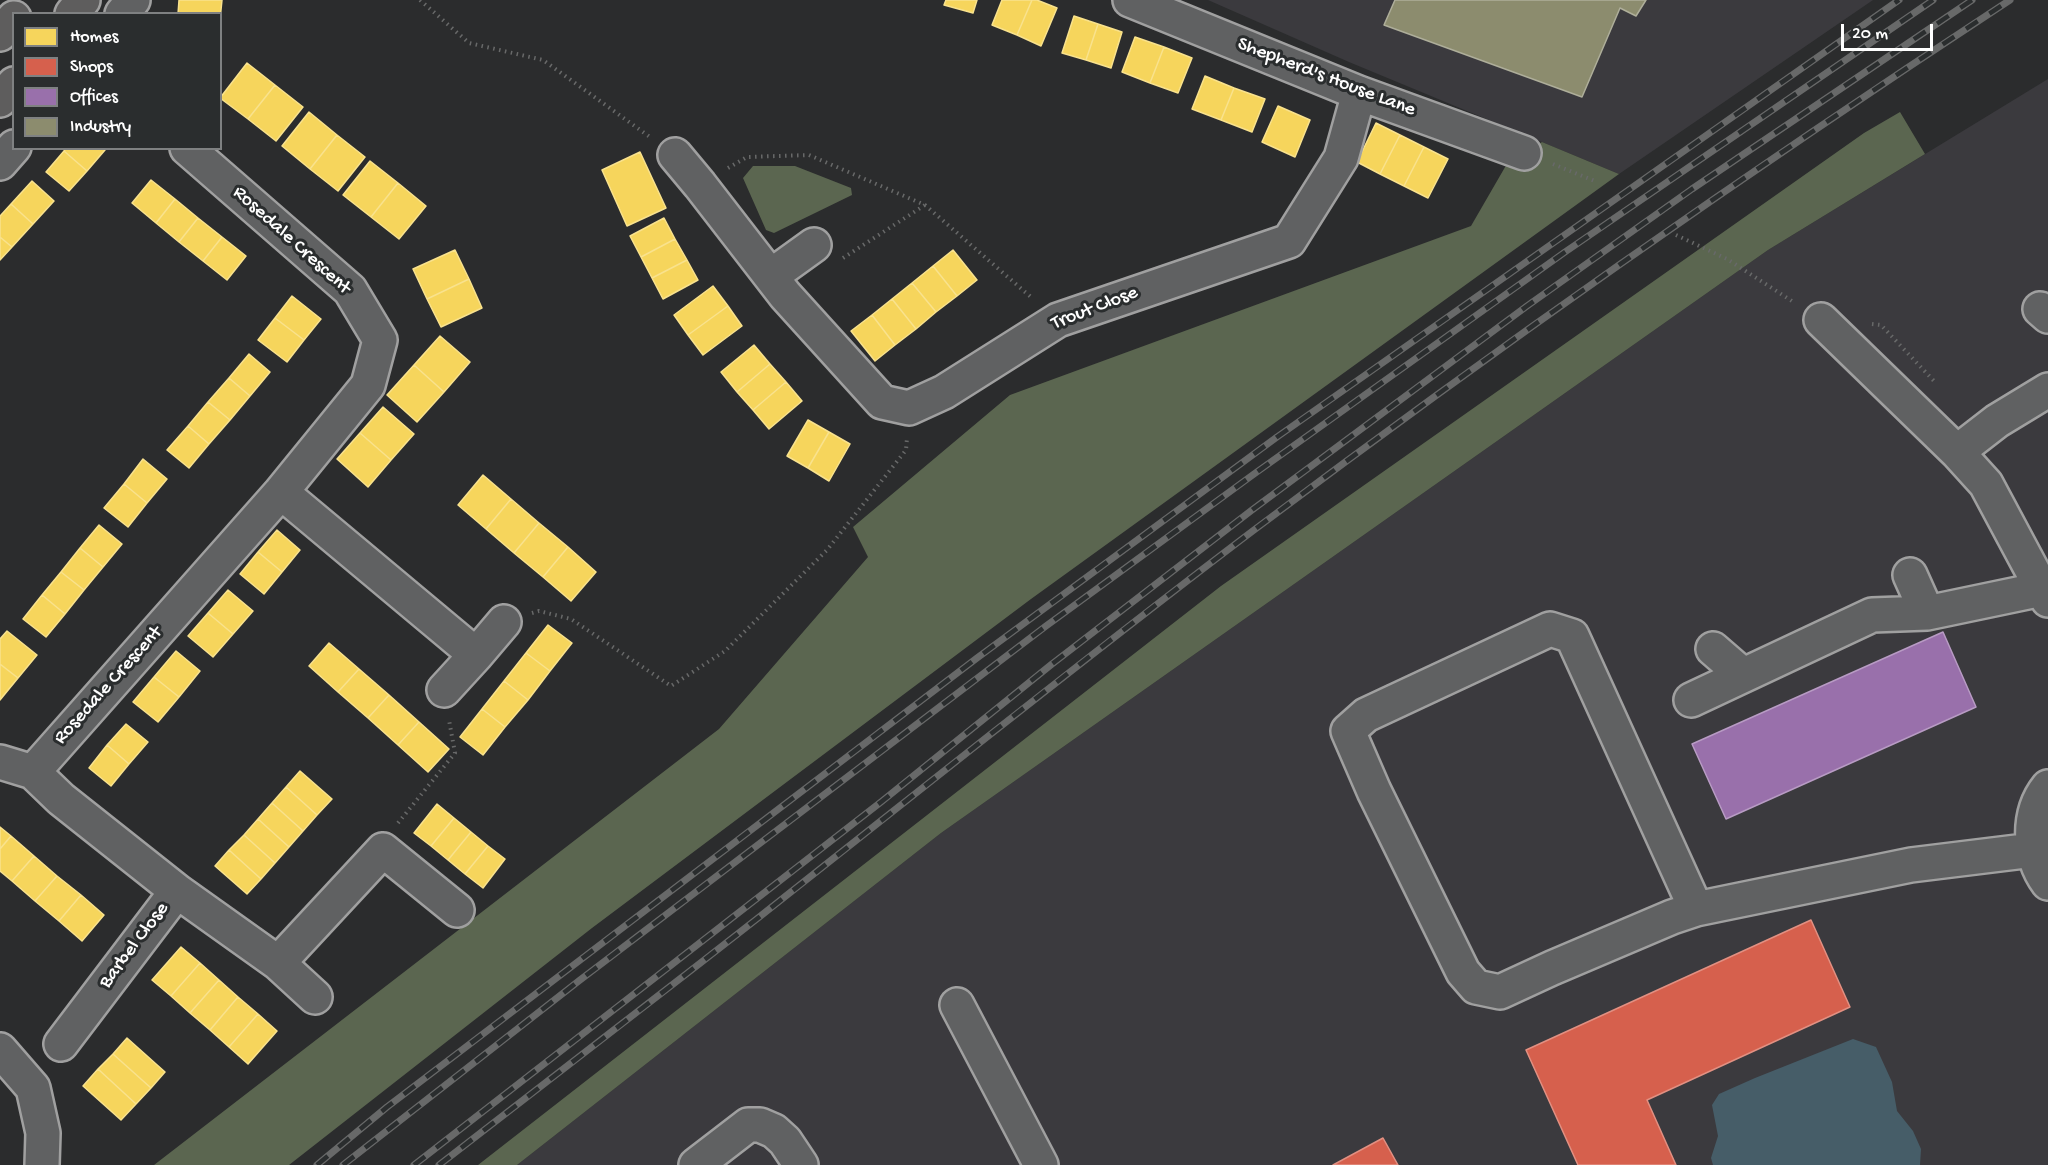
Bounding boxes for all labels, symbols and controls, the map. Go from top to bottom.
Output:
legend [12,12,222,150]
scale bar [1844,12,1936,50]
text: 20 m [1852,24,1888,45]
text: Homes [70,27,118,48]
street label: Shepherd's House Lane [1233,33,1419,123]
text: Shops [70,57,113,78]
text: Offices [70,87,118,108]
text: Industry [70,117,131,138]
street label: Rosedale Crescent [227,181,355,301]
street label: Trout Close [1048,282,1142,336]
street label: Rosedale Crescent [49,622,169,750]
street label: Barbel Close [95,898,175,994]

